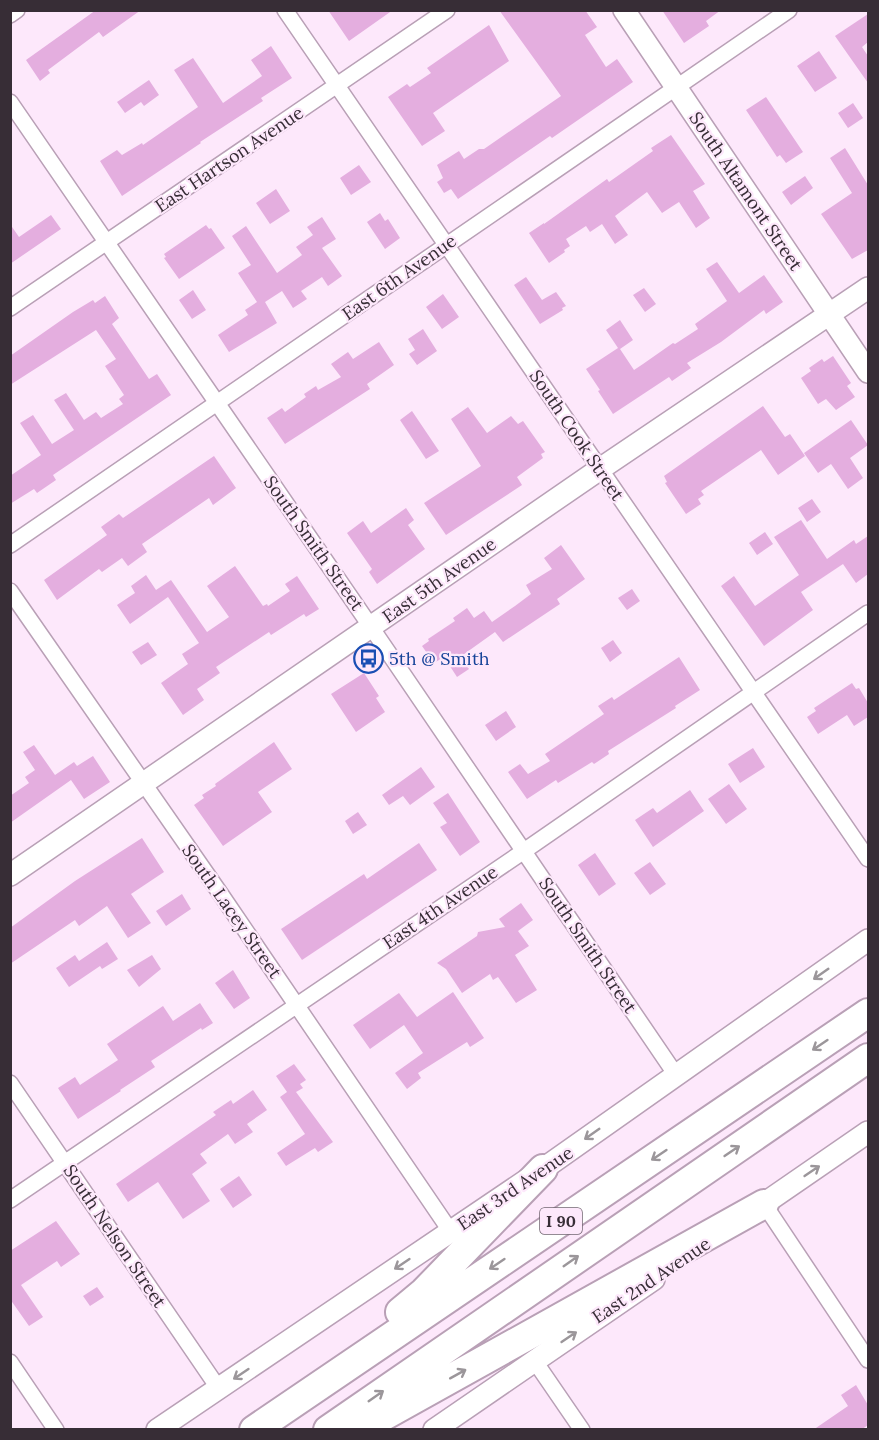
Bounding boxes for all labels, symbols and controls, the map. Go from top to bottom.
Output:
street label: East Hartson Avenue [150,101,308,217]
street label: South Altamont Street [684,107,808,275]
street label: East 6th Avenue [337,229,461,325]
street label: South Cook Street [525,365,629,505]
street label: South Smith Street [259,471,369,615]
street label: East 5th Avenue [378,532,501,628]
bus stop icon: 5th @ Smith [352,642,384,674]
place label: 5th @ Smith [389,647,490,670]
street label: South Lacey Street [177,839,287,983]
street label: East 4th Avenue [378,860,502,954]
street label: South Smith Street [534,873,642,1017]
one-way arrow [813,968,829,980]
one-way arrow [812,1040,829,1052]
one-way arrow [585,1128,601,1140]
street label: East 3rd Avenue [453,1141,578,1235]
one-way arrow [723,1145,740,1157]
one-way arrow [651,1149,667,1161]
street label: South Nelson Street [59,1160,171,1312]
one-way arrow [803,1164,820,1176]
road number: I 90 [540,1208,582,1234]
street label: East 2nd Avenue [587,1232,715,1328]
one-way arrow [563,1255,580,1268]
one-way arrow [394,1258,411,1271]
one-way arrow [489,1258,506,1270]
one-way arrow [560,1331,577,1343]
one-way arrow [233,1368,250,1380]
one-way arrow [449,1368,467,1379]
one-way arrow [368,1390,384,1402]

